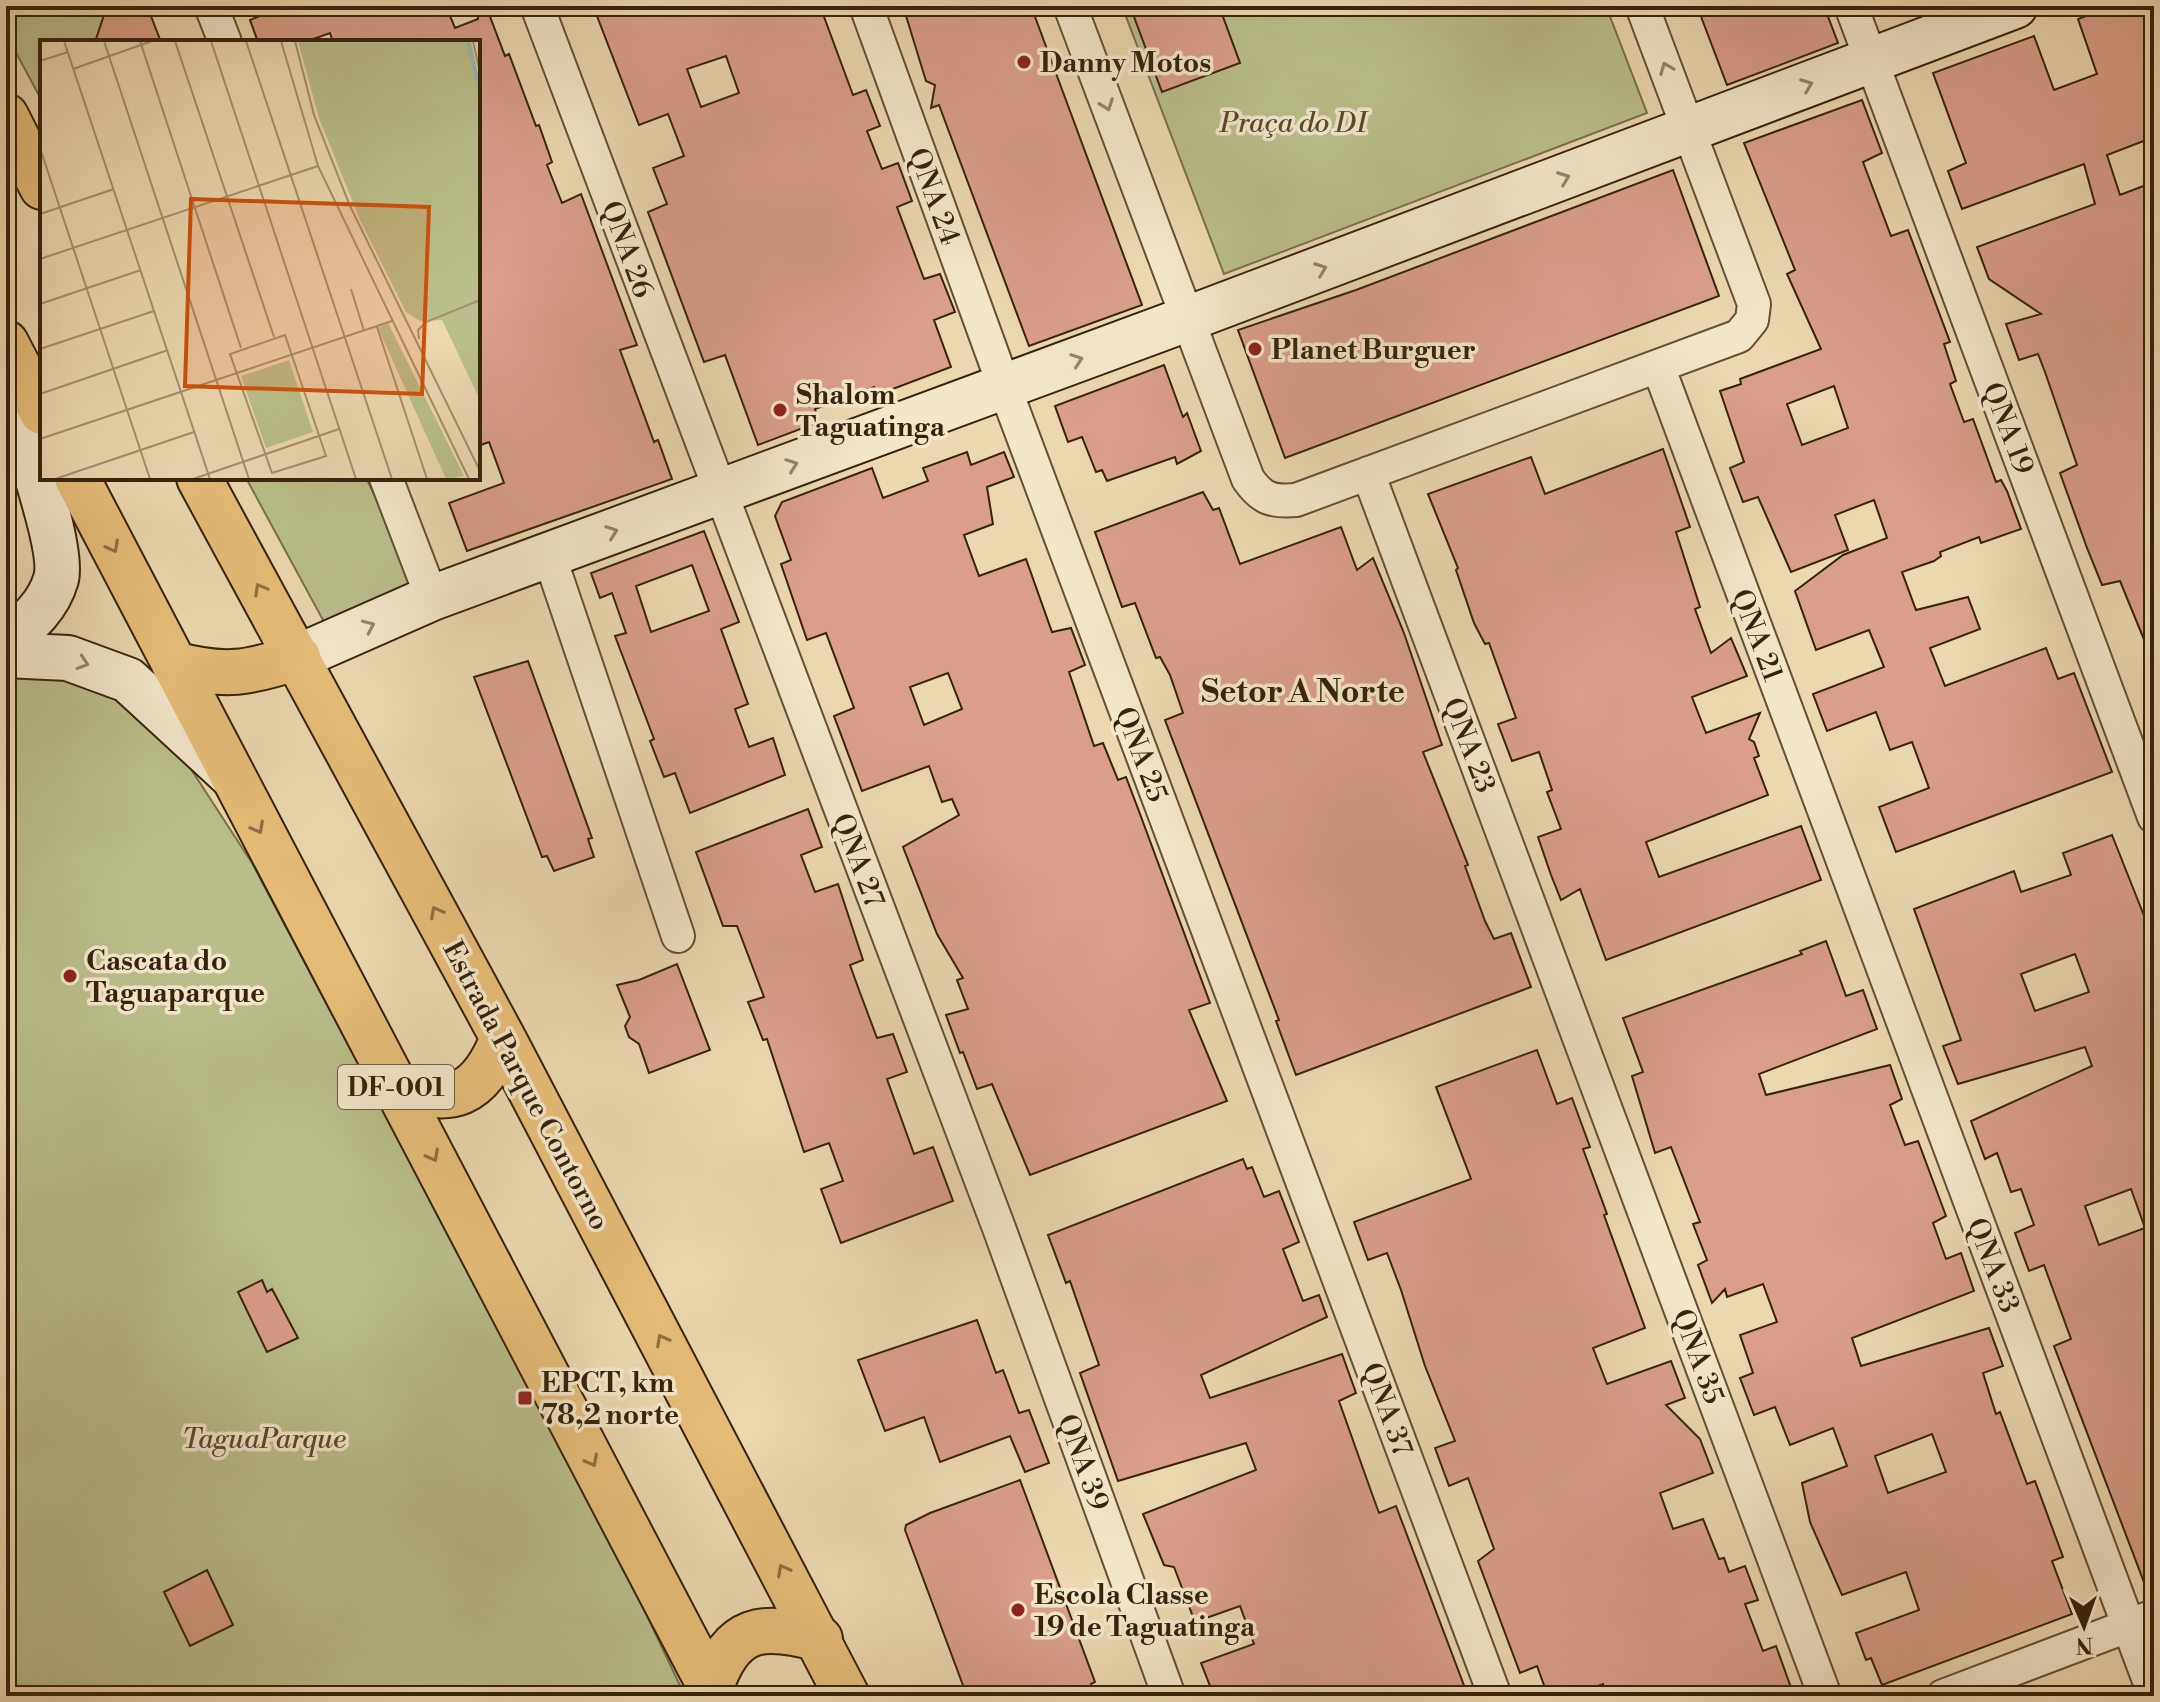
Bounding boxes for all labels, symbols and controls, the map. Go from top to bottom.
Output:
inset map [40,40,480,480]
place label: Danny Motos [1040,46,1211,81]
marker: Danny Motos [1015,53,1033,71]
one-way arrow [1659,62,1676,76]
one-way arrow [1799,78,1813,95]
one-way arrow [1098,97,1114,111]
park label: Praça do DI [1219,106,1369,141]
street label: QNA 24 [900,143,967,250]
one-way arrow [1556,171,1570,188]
street label: QNA 26 [593,196,660,303]
one-way arrow [1313,262,1327,279]
place label: Planet Burguer [1271,333,1476,368]
marker: Planet Burguer [1246,340,1264,358]
one-way arrow [1069,353,1083,369]
place label: Shalom Taguatinga [796,378,946,445]
street label: QNA 19 [1974,378,2041,479]
marker: Shalom Taguatinga [771,401,789,419]
one-way arrow [784,458,798,475]
one-way arrow [604,525,618,542]
one-way arrow [103,538,119,553]
one-way arrow [255,583,270,597]
street label: QNA 21 [1723,584,1790,687]
one-way arrow [361,619,376,635]
one-way arrow [76,654,90,670]
district label: Setor A Norte [1201,672,1405,712]
street label: QNA 23 [1435,693,1503,798]
street label: QNA 25 [1107,702,1175,807]
street label: QNA 27 [824,809,891,912]
one-way arrow [249,819,264,834]
one-way arrow [430,906,445,921]
street label: Estrada Parque Contorno [434,935,617,1236]
place label: Cascata do Taguaparque [86,944,265,1011]
marker: Cascata do Taguaparque [61,967,79,985]
road number: DF-001 [338,1065,454,1109]
one-way arrow [423,1148,438,1163]
street label: QNA 33 [1959,1213,2027,1318]
street label: QNA 35 [1664,1304,1731,1409]
one-way arrow [657,1333,672,1348]
street label: QNA 37 [1354,1358,1420,1461]
place label: EPCT, km 78,2 norte [541,1366,679,1433]
marker: EPCT, km 78,2 norte [516,1389,534,1407]
street label: QNA 39 [1049,1410,1116,1515]
park label: TaguaParque [182,1422,346,1457]
one-way arrow [583,1452,598,1467]
one-way arrow [778,1564,793,1578]
place label: Escola Classe 19 de Taguatinga [1034,1578,1256,1645]
north arrow [2044,1586,2124,1666]
marker: Escola Classe 19 de Taguatinga [1009,1601,1027,1619]
text: N [2075,1631,2094,1658]

